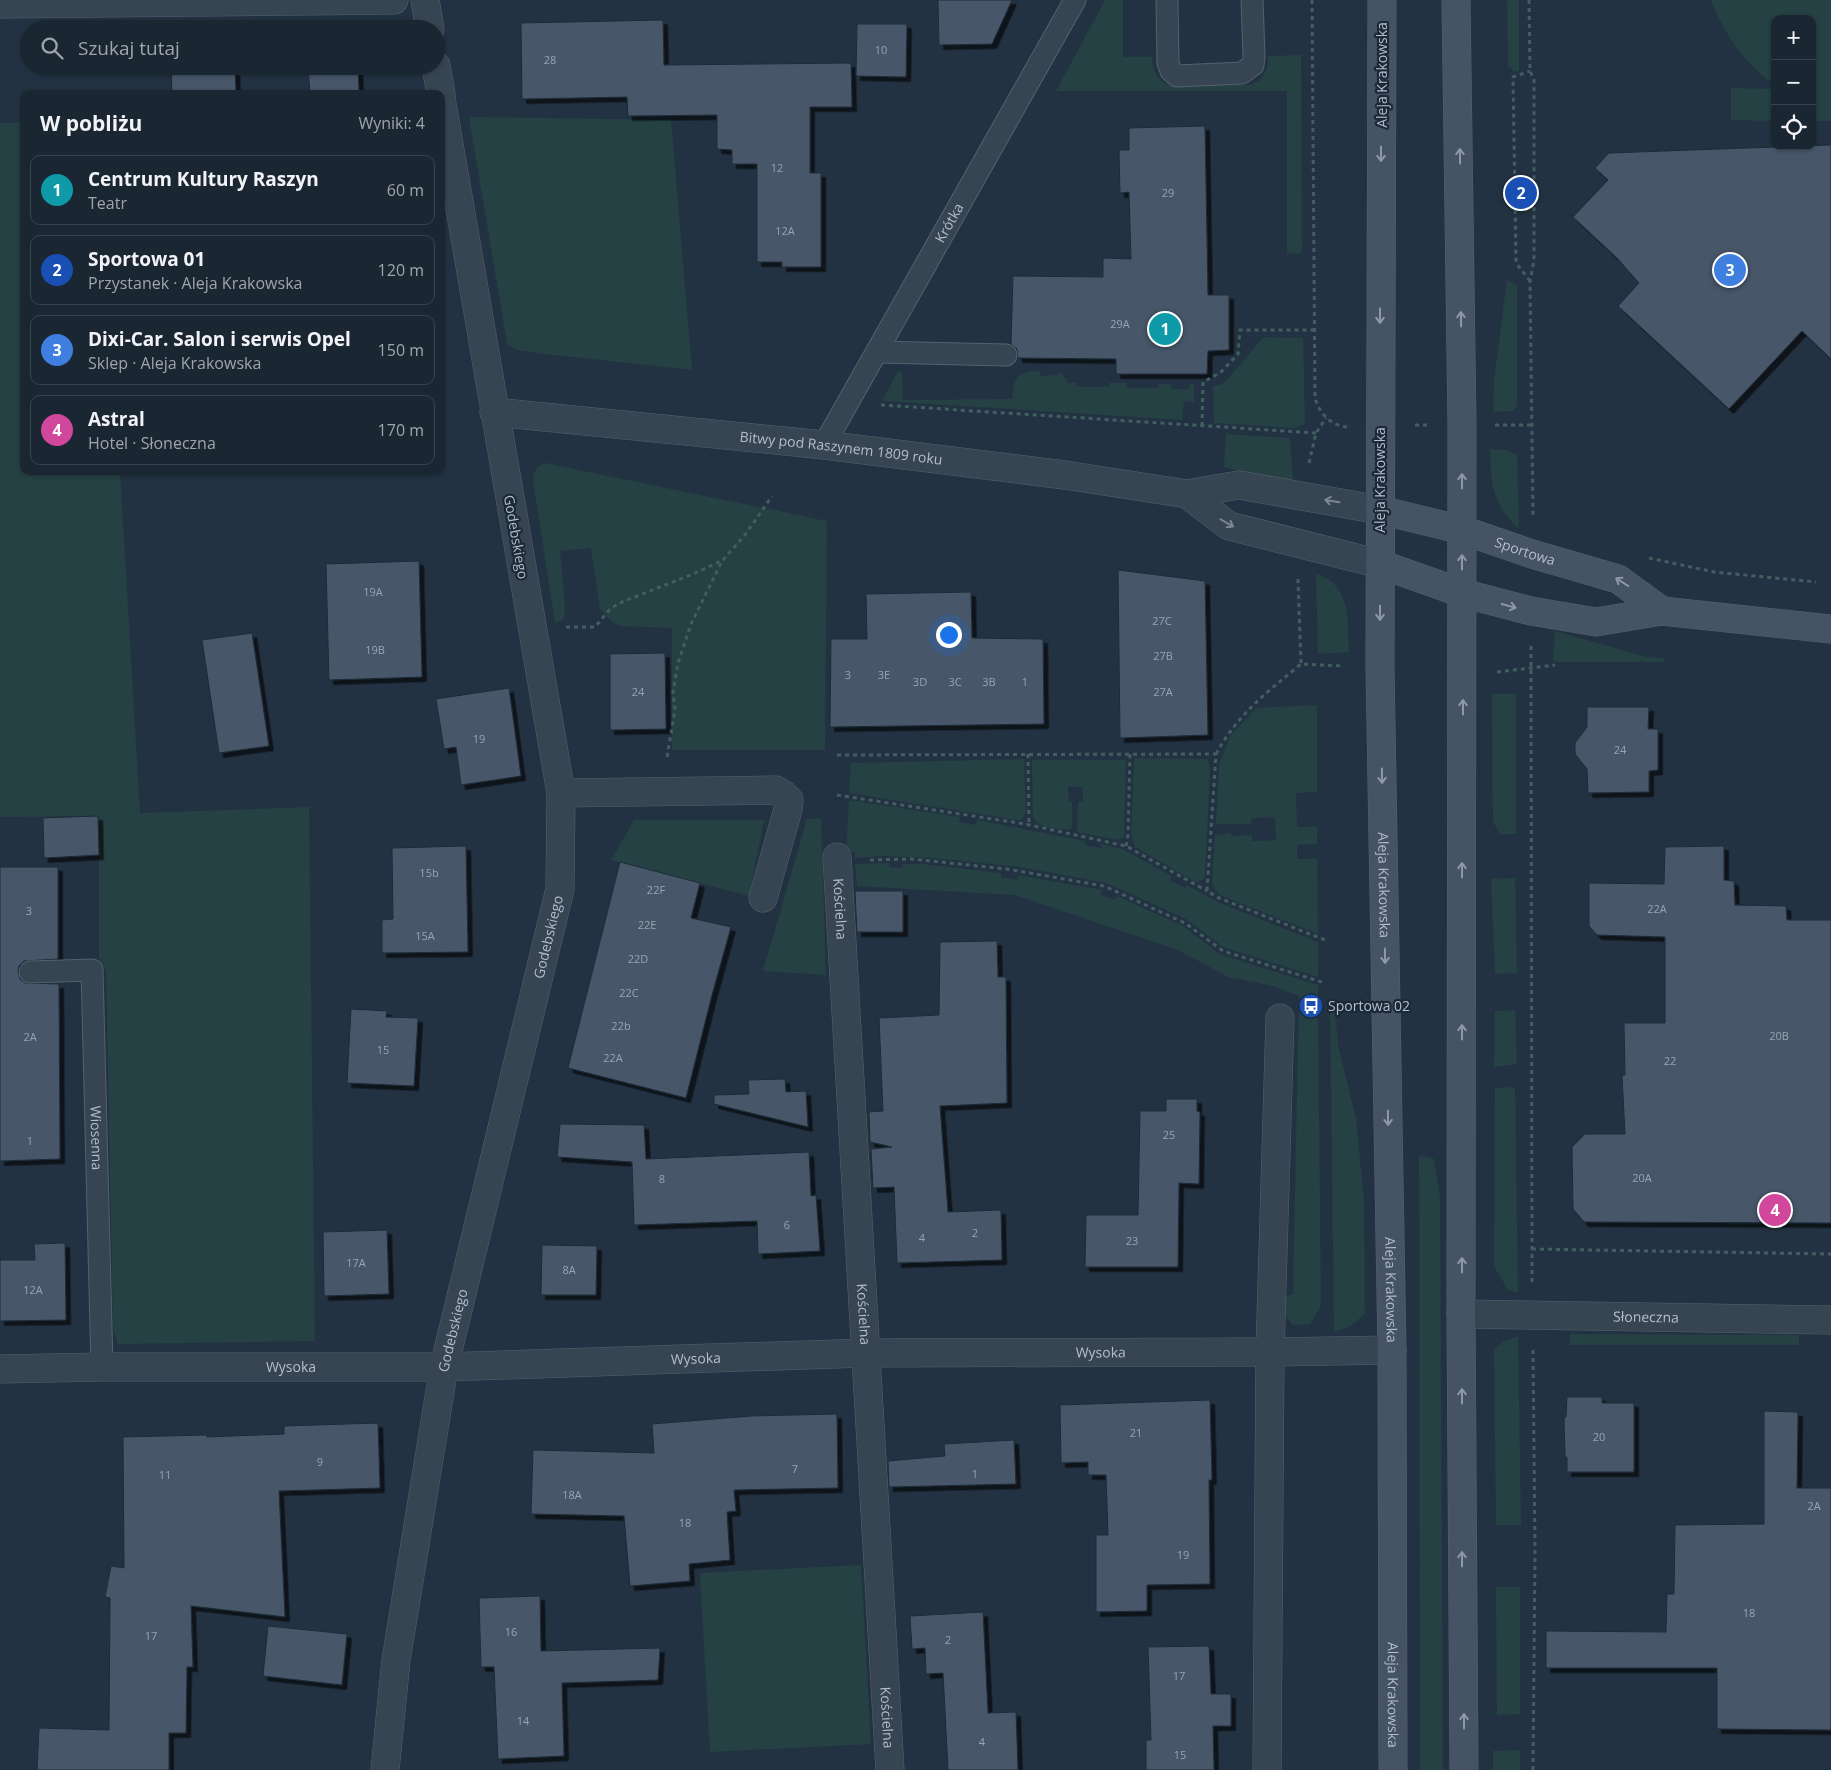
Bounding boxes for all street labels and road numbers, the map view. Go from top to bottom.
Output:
street label: Aleja Krakowska [1372,22,1391,128]
street label: Krótka [930,199,968,246]
street label: Bitwy pod Raszynem 1809 roku [739,427,944,469]
street label: Aleja Krakowska [1370,427,1389,533]
street label: Godebskiego [500,493,533,580]
street label: Sportowa [1493,532,1558,569]
street label: Aleja Krakowska [1374,832,1395,938]
street label: Kościelna [829,878,852,940]
street label: Godebskiego [529,893,567,980]
street label: Wiosenna [86,1105,107,1170]
street label: Aleja Krakowska [1381,1237,1402,1343]
street label: Kościelna [853,1283,875,1346]
street label: Godebskiego [433,1287,472,1374]
street label: Słoneczna [1613,1306,1679,1327]
street label: Wysoka [1076,1342,1126,1361]
street label: Wysoka [670,1348,721,1368]
street label: Wysoka [266,1357,316,1376]
street label: Aleja Krakowska [1384,1642,1403,1748]
street label: Kościelna [876,1686,899,1749]

